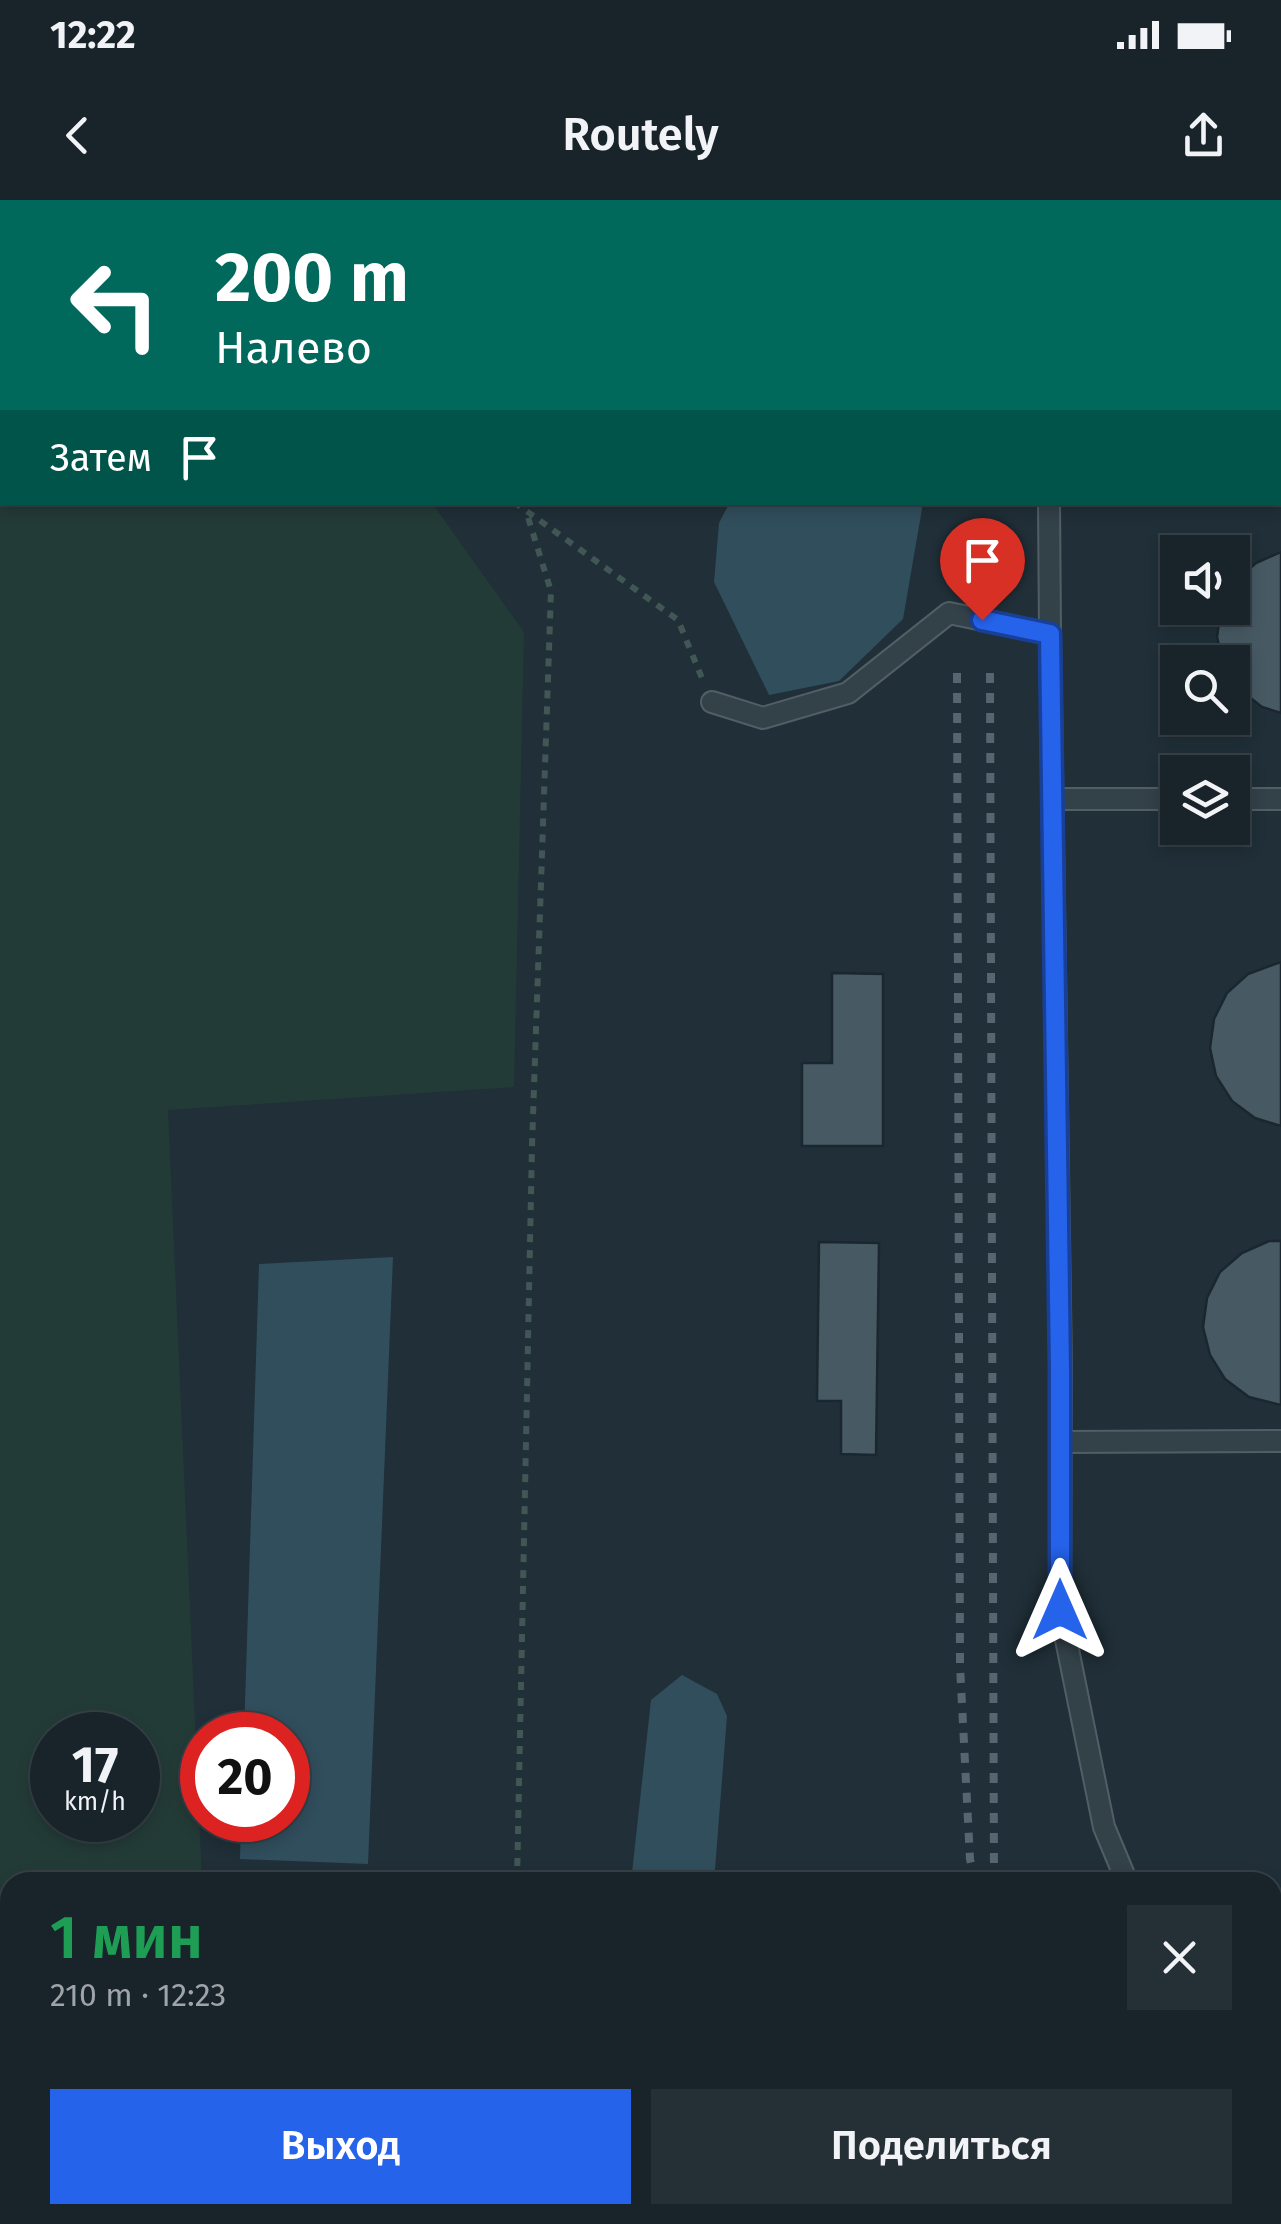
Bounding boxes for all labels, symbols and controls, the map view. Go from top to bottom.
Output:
text: 12:22 [50,12,136,58]
icon: back [50,108,105,163]
text: Routely [562,108,719,162]
icon: share [1176,108,1231,163]
text: 200 m [215,236,409,320]
icon: left [50,240,180,370]
text: Налево [215,321,372,375]
icon: arrive [172,430,227,485]
text: Затем [50,435,152,481]
pin [940,518,1025,621]
icon: arrive [955,533,1010,588]
map controls [1160,535,1250,845]
button: sound [1160,535,1250,625]
button: search [1160,645,1250,735]
button: layers [1160,755,1250,845]
position arrow [1008,1558,1112,1662]
speed limit sign: 20 [180,1712,310,1842]
text: 17 [72,1735,118,1795]
text: km/h [64,1787,126,1817]
text: 1 мин [50,1902,203,1974]
button: close [1127,1905,1232,2010]
text: 210 m · 12:23 [50,1976,226,2014]
button: Выход [50,2089,631,2204]
button: Поделиться [651,2089,1232,2204]

